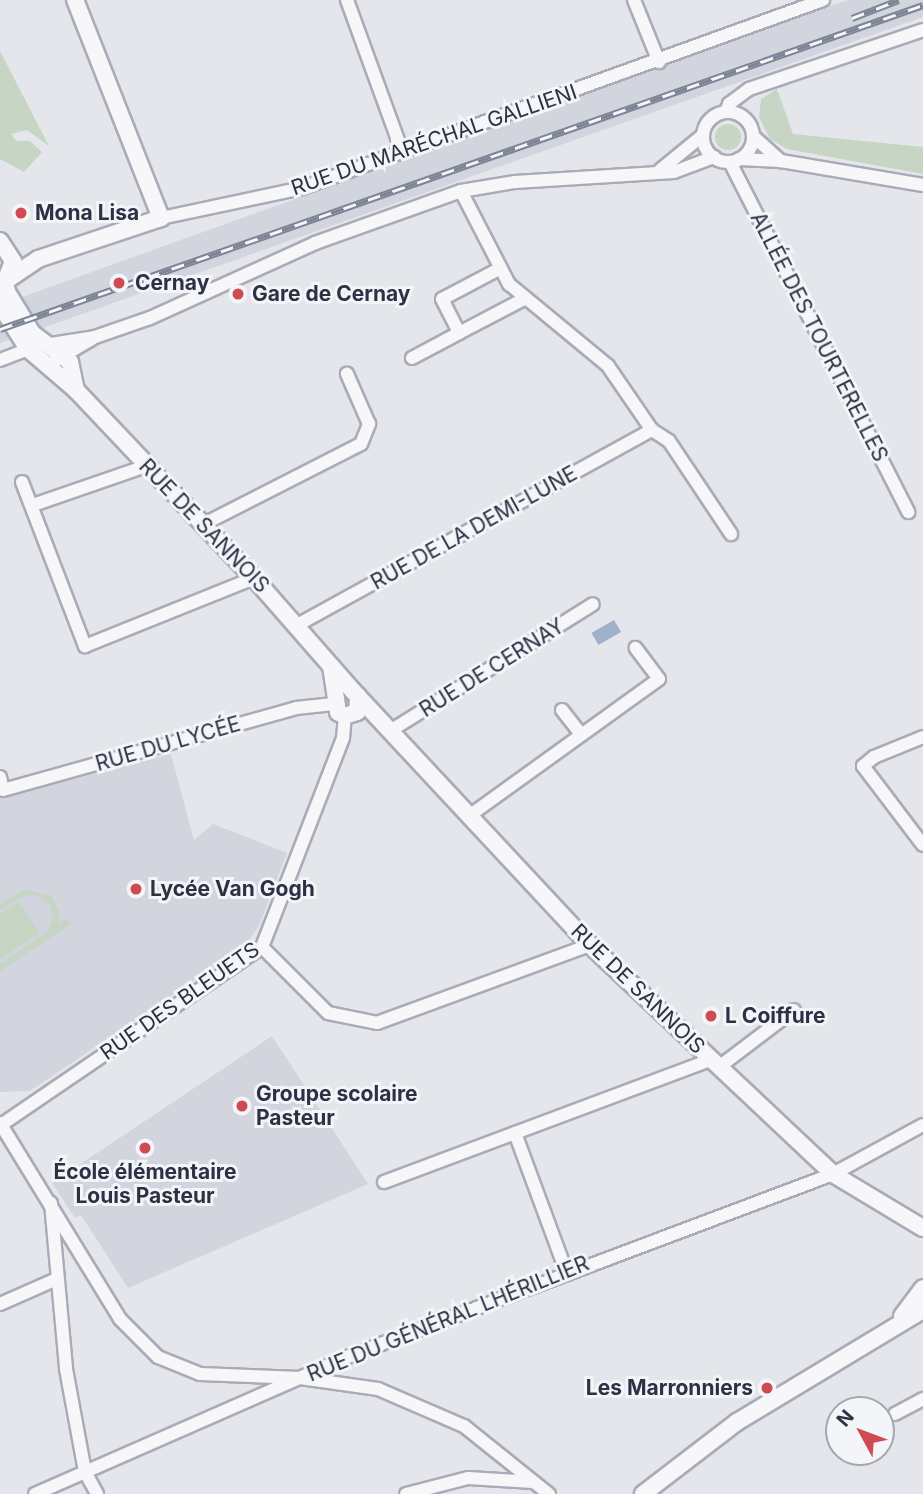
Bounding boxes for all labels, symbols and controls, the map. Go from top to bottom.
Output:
street label: RUE DU MARÉCHAL GALLIENI [288,79,580,201]
place label: Mona Lisa [35,200,139,226]
marker: Mona Lisa [13,205,29,221]
street label: ALLÉE DES TOURTERELLES [745,208,893,466]
place label: Cernay [135,270,209,296]
marker: Cernay [109,273,129,293]
place label: Gare de Cernay [252,281,410,307]
marker: Gare de Cernay [230,286,246,302]
street label: RUE DE SANNOIS [134,454,274,598]
street label: RUE DE LA DEMI-LUNE [367,461,581,595]
street label: RUE DE CERNAY [415,613,569,723]
street label: RUE DU LYCÉE [93,711,243,777]
place label: Lycée Van Gogh [150,876,315,902]
marker: Lycée Van Gogh [128,881,144,897]
street label: RUE DE SANNOIS [566,919,710,1059]
street label: RUE DES BLEUETS [96,937,264,1065]
place label: L Coiffure [725,1003,825,1029]
marker: L Coiffure [703,1008,719,1024]
place label: Groupe scolaire Pasteur [256,1081,418,1131]
marker: Groupe scolaire Pasteur [234,1098,250,1114]
marker: École élémentaire Louis Pasteur [137,1140,153,1156]
place label: École élémentaire Louis Pasteur [54,1159,236,1209]
street label: RUE DU GÉNÉRAL LHÉRILLIER [303,1251,593,1387]
place label: Les Marronniers [586,1375,753,1401]
marker: Les Marronniers [759,1380,775,1396]
north arrow [825,1396,895,1466]
text: N [832,1405,859,1431]

